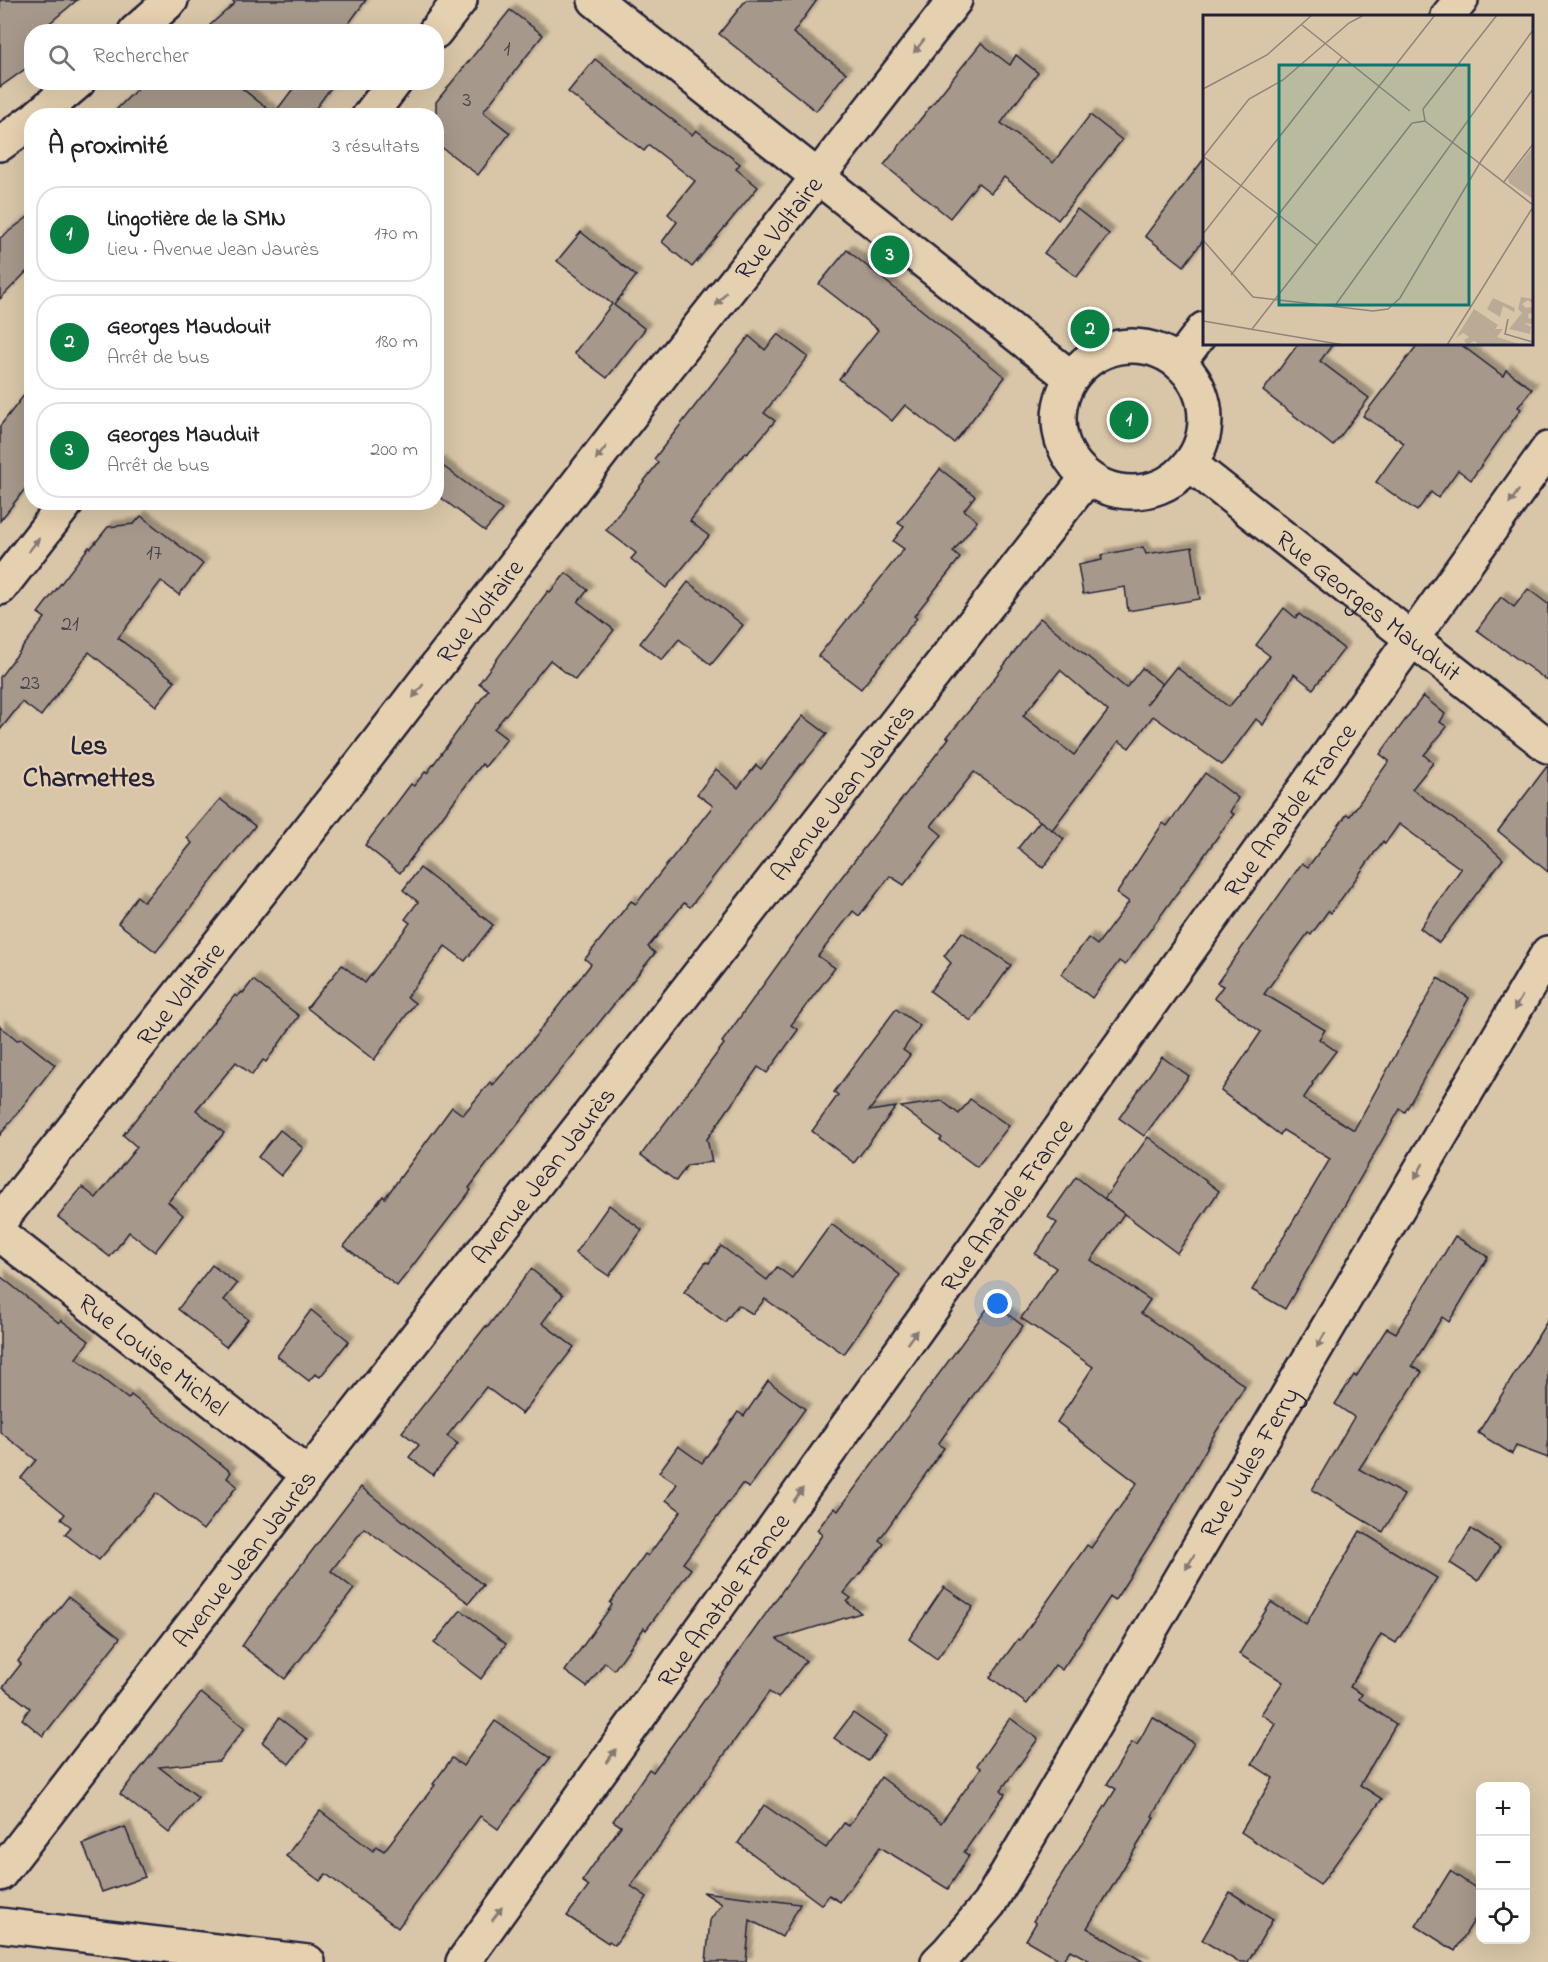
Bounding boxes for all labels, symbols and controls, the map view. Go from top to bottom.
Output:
inset map [1203,15,1533,345]
search box [24,24,444,90]
house number: 1 [504,34,511,66]
one-way arrow [912,38,925,54]
icon: search [45,41,78,74]
text: Rechercher [93,41,189,73]
house number: 3 [462,85,472,117]
text: À proximité [48,128,168,166]
text: 3 résultats [332,133,420,162]
street label: Rue Voltaire [727,169,834,290]
text: Lingotière de la SMN [107,204,286,236]
text: 1 [66,220,73,249]
text: 170 m [374,220,418,249]
pin: 3 [870,232,910,278]
text: Lieu · Avenue Jean Jaurès [107,236,319,265]
one-way arrow [715,291,728,307]
pin: 2 [1070,306,1110,352]
text: Georges Maudouit [107,312,271,344]
text: 2 [65,328,74,357]
text: 180 m [375,328,418,357]
text: Arrêt de bus [107,344,210,373]
pin: 1 [1110,398,1148,442]
text: Georges Mauduit [107,420,259,452]
text: 3 [65,436,74,465]
text: 200 m [370,436,418,465]
one-way arrow [595,445,608,461]
text: Arrêt de bus [107,452,210,481]
one-way arrow [1508,488,1520,504]
street label: Rue Georges Mauduit [1266,522,1469,693]
one-way arrow [27,538,39,553]
house number: 17 [146,538,162,570]
street label: Rue Voltaire [429,552,535,673]
house number: 21 [61,609,79,641]
house number: 23 [20,668,40,700]
one-way arrow [412,682,424,698]
street label: Avenue Jean Jaurès [763,697,926,891]
street label: Rue Anatole France [1216,716,1368,907]
district label: Les Charmettes [23,727,155,800]
street label: Rue Voltaire [129,935,236,1056]
one-way arrow [1513,995,1524,1011]
street label: Avenue Jean Jaurès [463,1080,627,1274]
street label: Rue Anatole France [933,1111,1085,1302]
one-way arrow [1415,1163,1425,1180]
street label: Rue Louise Michel [68,1286,235,1428]
your location [983,1289,1012,1318]
one-way arrow [905,1329,917,1345]
one-way arrow [1315,1332,1326,1348]
street label: Rue Jules Ferry [1192,1381,1311,1546]
street label: Avenue Jean Jaurès [165,1463,328,1657]
one-way arrow [792,1488,804,1504]
street label: Rue Anatole France [650,1506,801,1697]
one-way arrow [1184,1554,1195,1570]
one-way arrow [604,1749,616,1764]
map controls [1476,1782,1530,1944]
button: + [1476,1782,1530,1836]
button: − [1476,1836,1530,1890]
button: locate [1476,1890,1530,1944]
one-way arrow [491,1907,503,1923]

